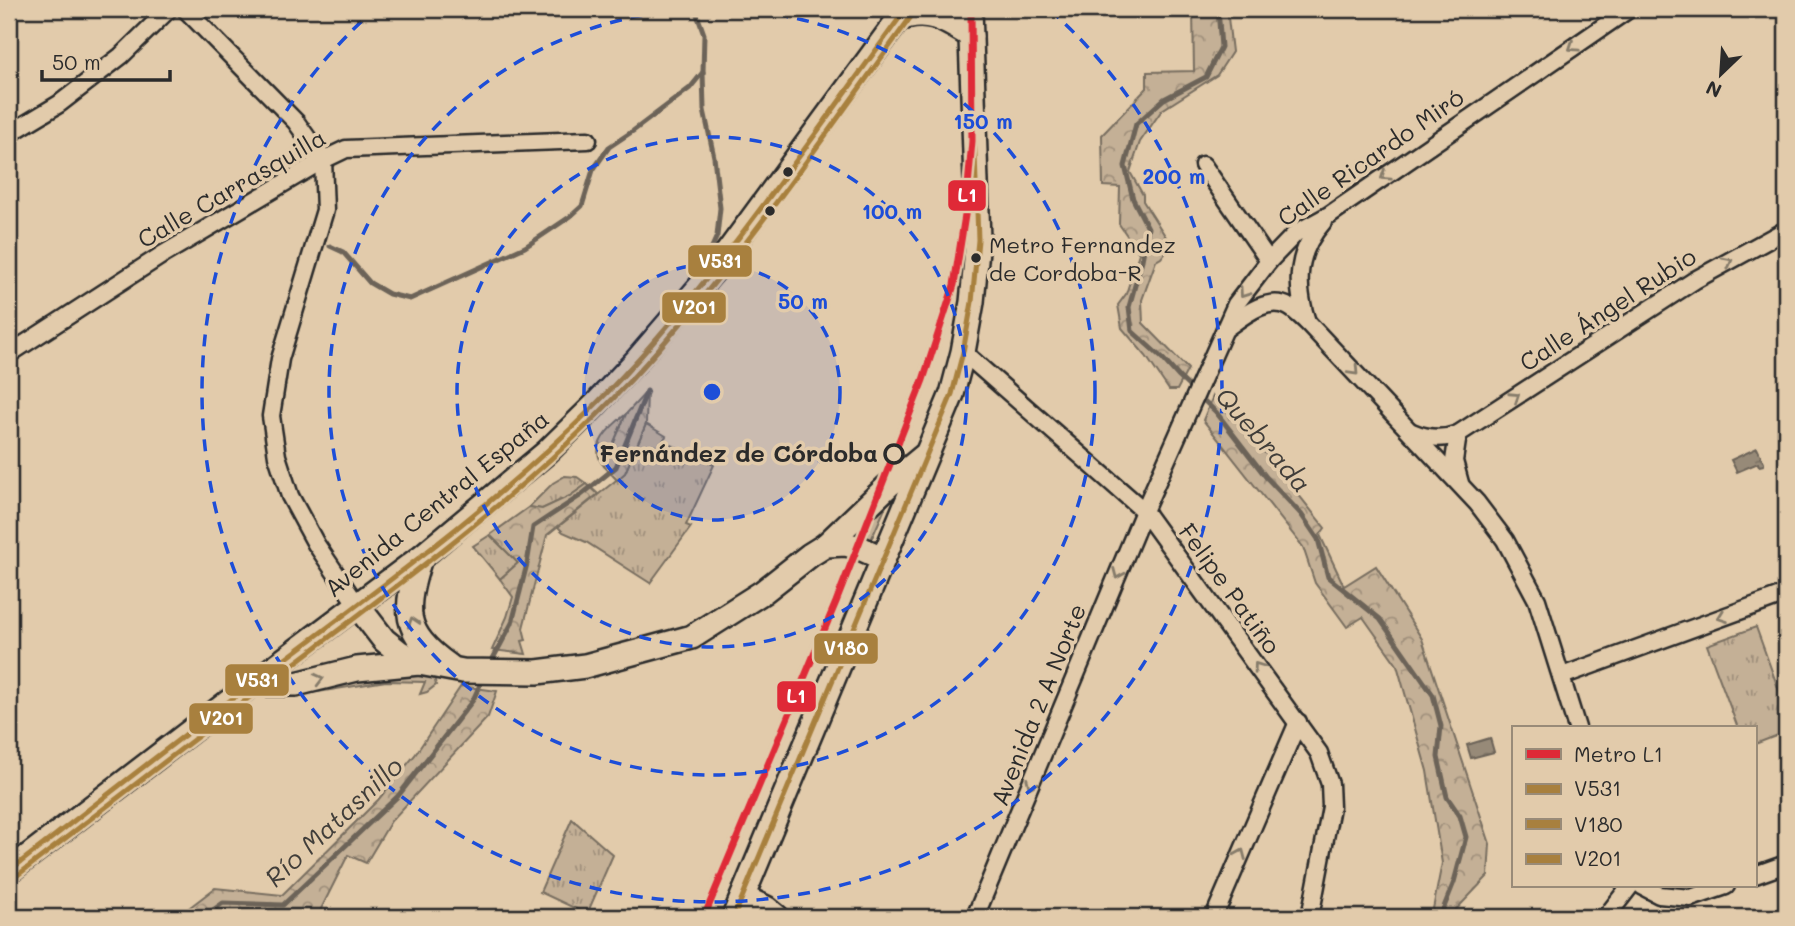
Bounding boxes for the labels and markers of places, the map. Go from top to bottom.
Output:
unlabelled marker [781,165,795,179]
unlabelled marker [763,204,777,218]
place label: Metro Fernandez de Cordoba-R [989,230,1176,287]
marker: Metro Fernandez de Cordoba-R [969,251,983,265]
centre of rings [700,380,724,404]
place label: Fernández de Córdoba [599,437,878,468]
marker: Fernández de Córdoba [884,444,904,464]

